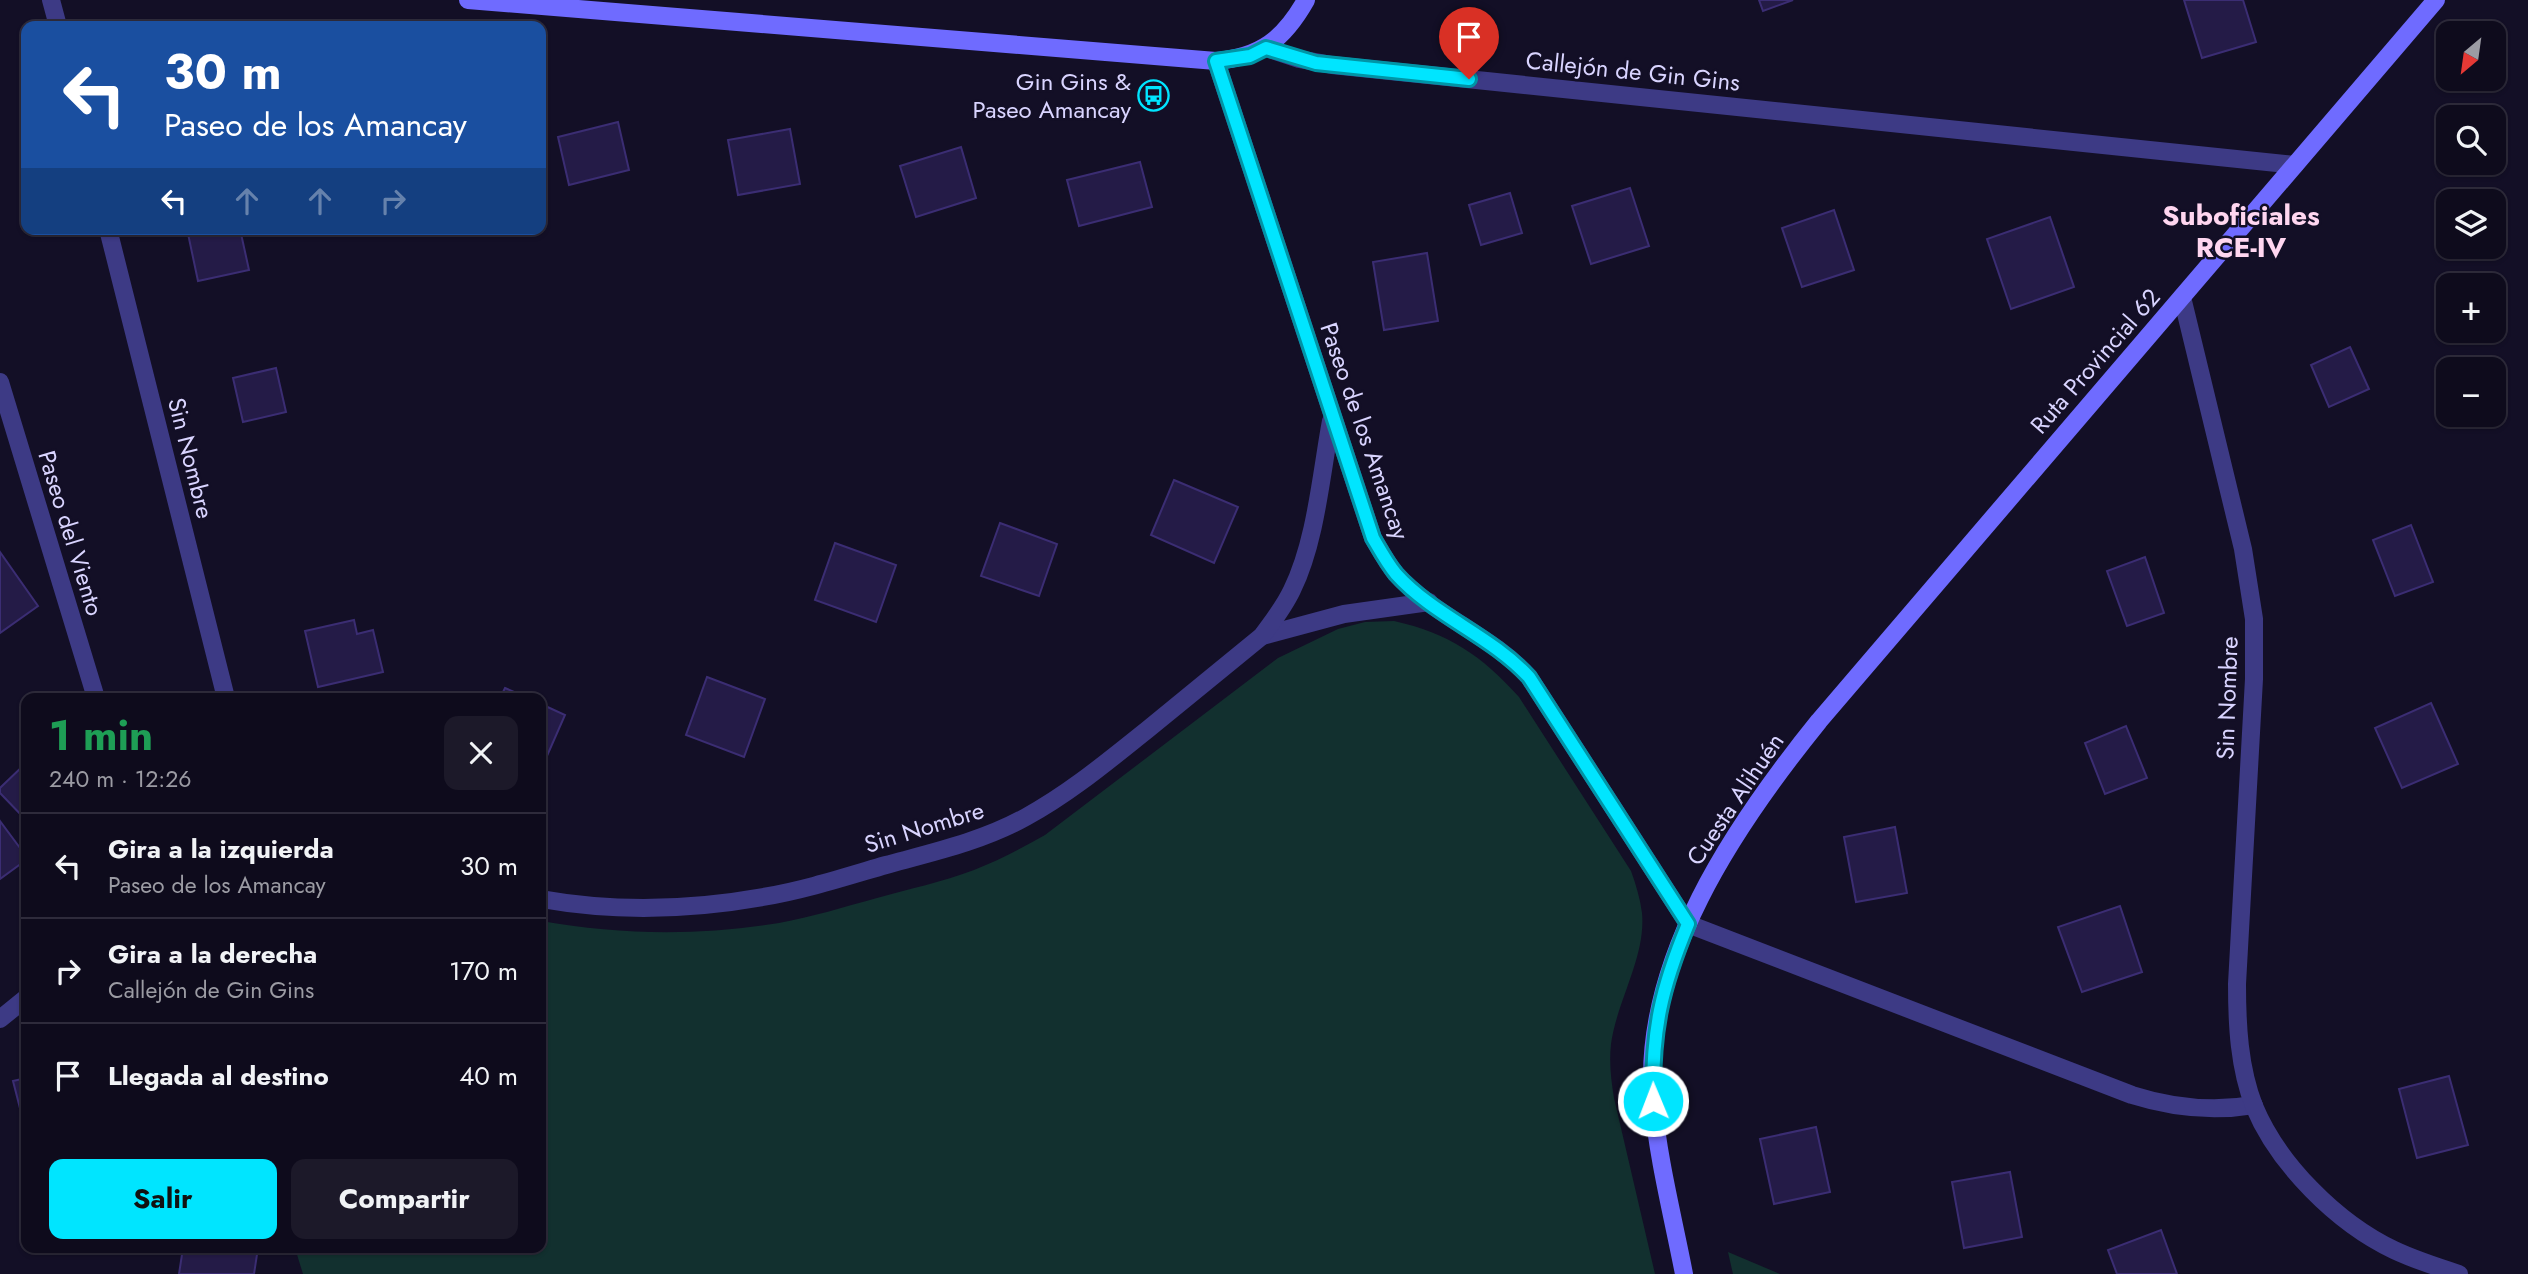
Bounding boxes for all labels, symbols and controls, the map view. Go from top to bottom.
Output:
pin [1439,7,1499,79]
icon: arrive [1450,18,1488,56]
north arrow [2436,21,2506,91]
map controls [2436,21,2506,427]
text: 30 m [164,37,282,107]
street label: Callejón de Gin Gins [1524,42,1742,100]
icon: left [49,49,140,140]
place label: Gin Gins & Paseo Amancay [973,64,1131,127]
bus stop icon: Gin Gins & Paseo Amancay [1137,78,1171,112]
text: Paseo de los Amancay [164,102,467,148]
button: search [2436,105,2506,175]
icon: left [155,182,193,220]
icon: ahead [228,182,266,220]
icon: ahead [301,182,339,220]
icon: right [374,182,412,220]
button: layers [2436,189,2506,259]
district label: Suboficiales RCE-IV [2162,195,2320,268]
button: + [2436,273,2506,343]
street label: Ruta Provincial 62 [2022,281,2168,441]
street label: Paseo de los Amancay [1311,318,1419,545]
button: − [2436,357,2506,427]
street label: Sin Nombre [159,394,223,522]
street label: Paseo del Viento [29,446,113,620]
street label: Sin Nombre [2207,636,2247,760]
text: 1 min [49,705,153,766]
button: close [444,716,518,790]
street label: Cuesta Alihuén [1678,726,1792,872]
text: 240 m · 12:26 [49,762,192,796]
street label: Sin Nombre [860,792,988,862]
text: Gira a la izquierda [108,830,334,868]
icon: left [49,847,87,885]
text: 30 m [460,847,518,885]
text: Paseo de los Amancay [108,868,326,902]
text: Gira a la derecha [108,935,317,973]
icon: right [49,952,87,990]
text: 170 m [449,952,518,990]
text: Callejón de Gin Gins [108,973,314,1007]
icon: arrive [49,1057,87,1095]
text: Llegada al destino [108,1057,329,1095]
text: 40 m [459,1057,518,1095]
position arrow [1616,1064,1690,1138]
button: Salir [49,1159,277,1239]
button: Compartir [291,1159,518,1239]

